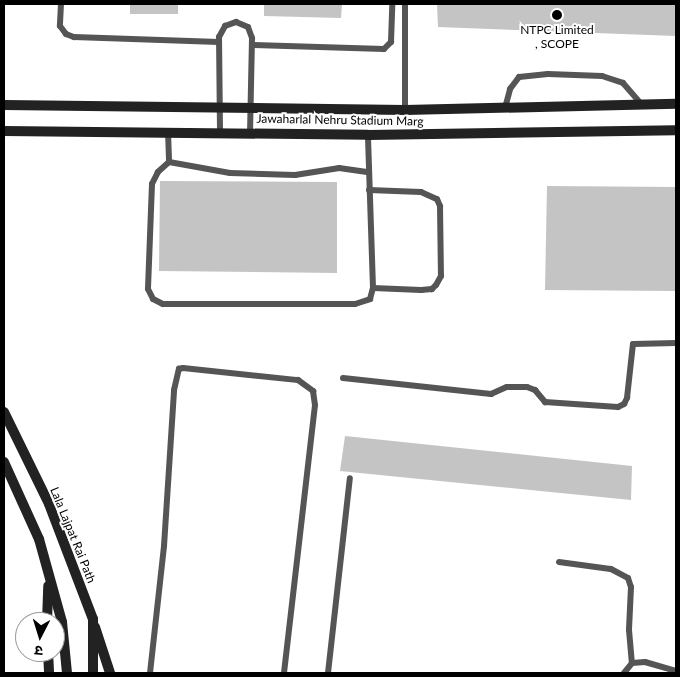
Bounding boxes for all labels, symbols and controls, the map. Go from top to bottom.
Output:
marker: NTPC Limited , SCOPE [551,9,563,21]
place label: NTPC Limited , SCOPE [520,23,594,51]
street label: Jawaharlal Nehru Stadium Marg [256,111,424,129]
street label: Lala Lajpat Rai Path [47,485,99,585]
north arrow [15,612,65,662]
text: उ [34,643,44,660]

